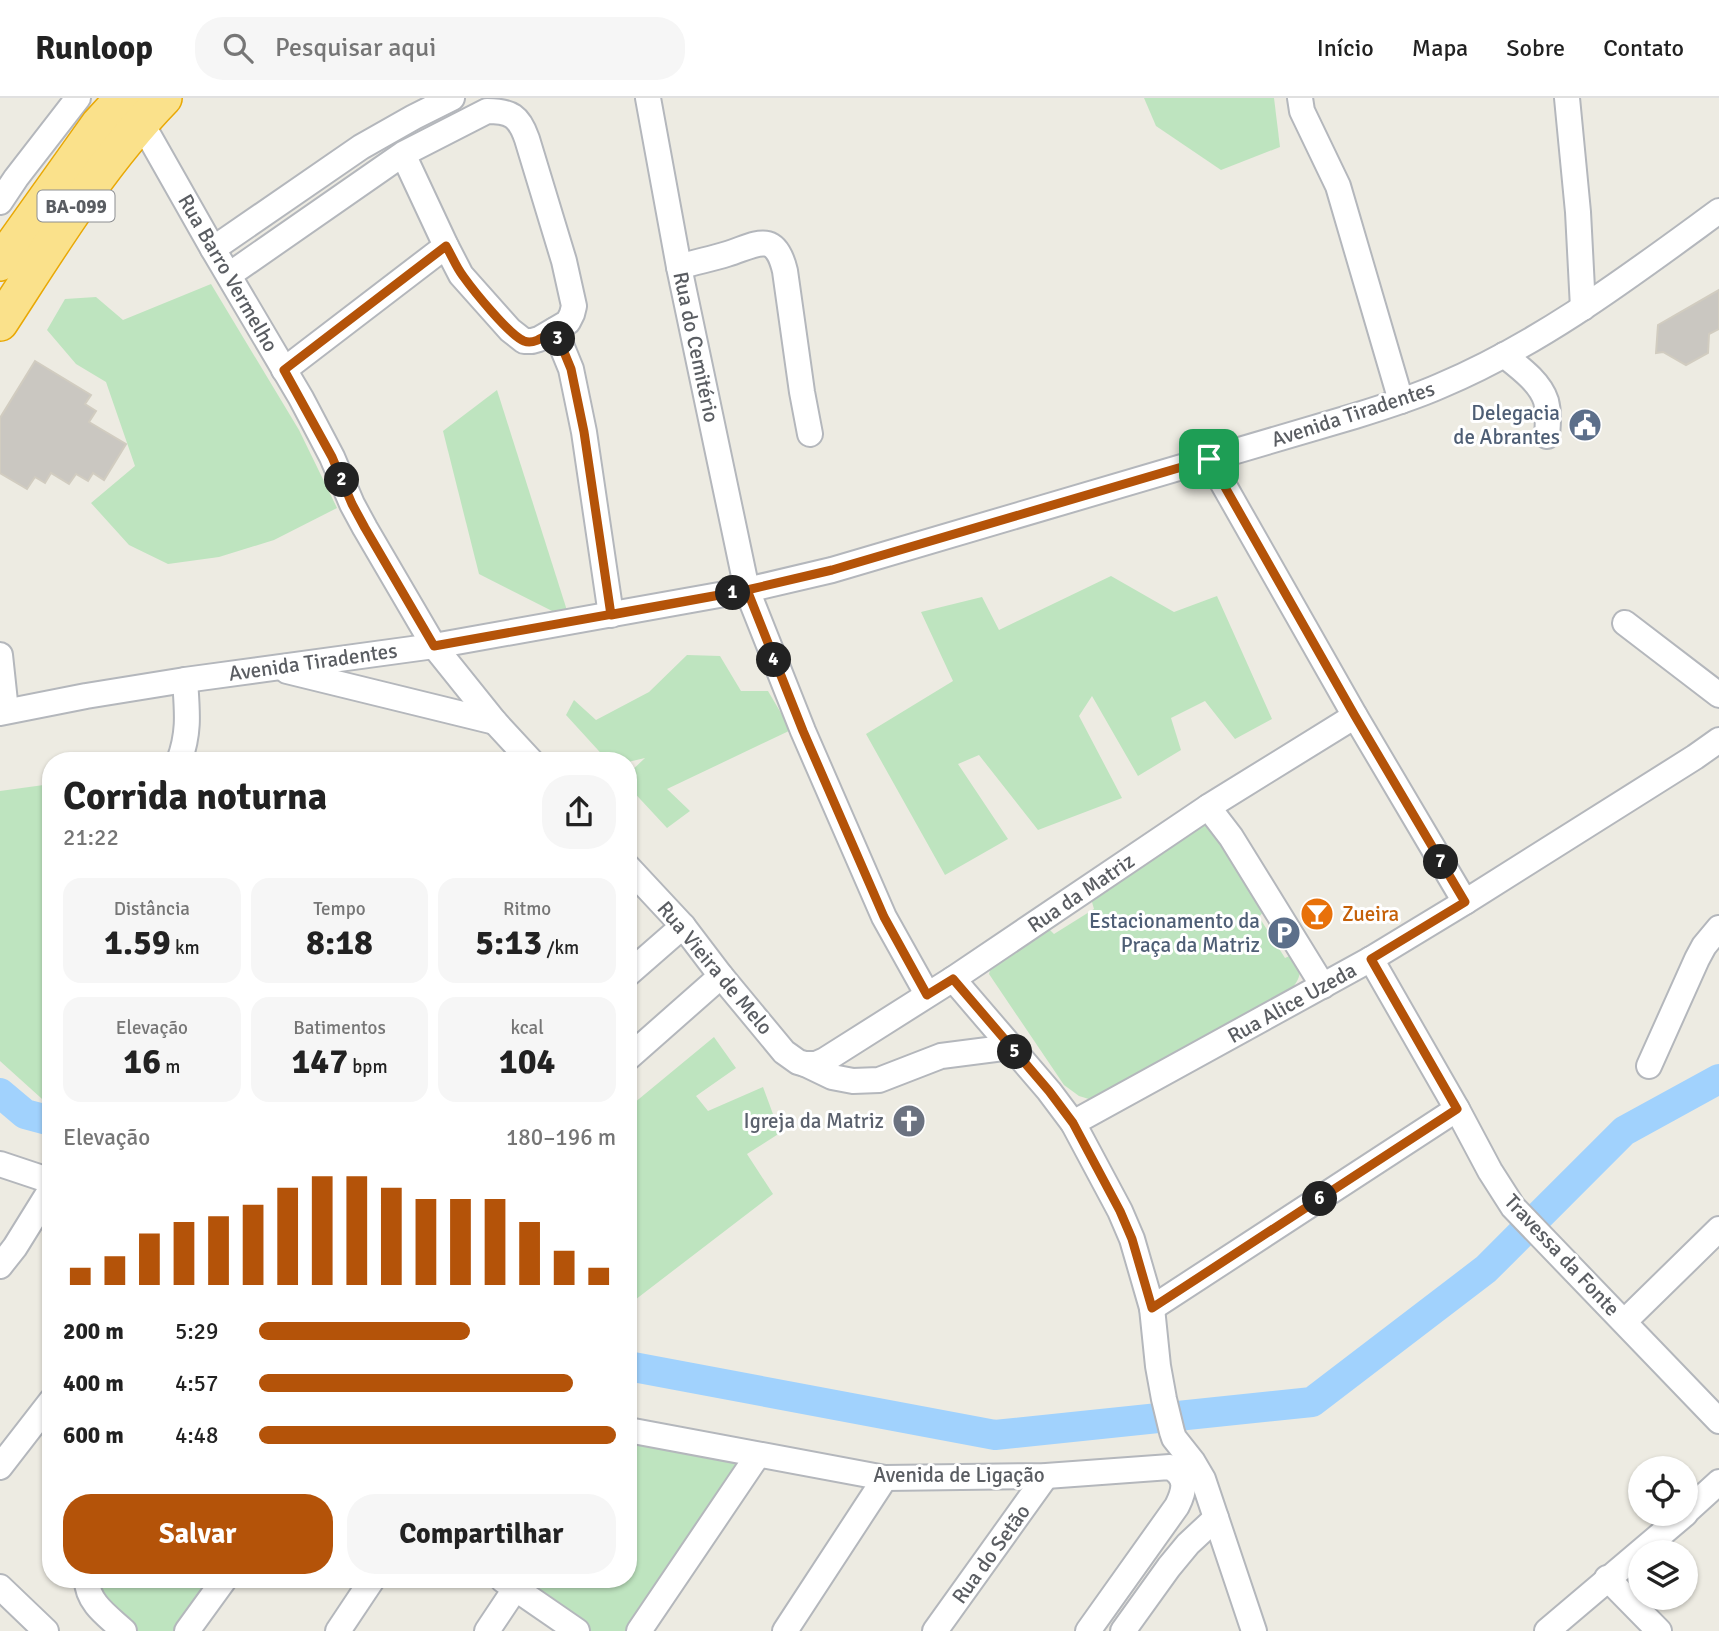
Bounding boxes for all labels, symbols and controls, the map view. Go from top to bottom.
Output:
search box [195,17,685,80]
text: Runloop [35,28,153,69]
icon: search [219,29,257,67]
text: Pesquisar aqui [275,32,436,64]
text: Início [1317,33,1374,63]
text: Mapa [1412,33,1468,63]
text: Sobre [1506,33,1565,63]
text: Contato [1603,33,1684,63]
street label: Rua Barro Vermelho [172,189,284,357]
road number: BA-099 [38,190,114,222]
street label: Rua do Cemitério [667,269,725,425]
pin: 3 [540,322,576,356]
text: 3 [552,326,563,350]
street label: Avenida Tiradentes [1268,375,1438,453]
place label: Delegacia de Abrantes [1453,400,1560,450]
public building icon: Delegacia de Abrantes [1566,406,1604,444]
pin [1179,429,1239,489]
icon: arrive [1190,440,1228,478]
pin: 2 [324,462,360,498]
text: 2 [336,467,347,491]
pin: 1 [716,575,750,610]
text: 1 [727,580,738,604]
street label: Avenida Tiradentes [227,637,399,687]
pin: 4 [756,642,792,678]
text: 4 [768,647,779,671]
text: Corrida noturna [63,773,327,820]
button: share [542,775,616,849]
text: 21:22 [63,823,119,852]
pin: 7 [1424,844,1458,880]
street label: Rua da Matriz [1023,848,1139,938]
text: 7 [1435,849,1446,873]
bar icon: Zueira [1298,895,1336,933]
street label: Rua Vieira de Melo [652,896,778,1040]
text: Distância [114,897,190,921]
text: Tempo [313,897,366,921]
text: Ritmo [503,897,551,921]
place label: Zueira [1342,901,1399,927]
place label: Estacionamento da Praça da Matriz [1089,908,1260,958]
parking icon: Estacionamento da Praça da Matriz [1265,914,1303,952]
text: 1.59 [104,921,171,964]
text: 8:18 [306,921,373,964]
text: 5:13 [475,921,542,964]
text: km [171,936,200,960]
text: /km [542,936,579,960]
street label: Rua Alice Uzeda [1223,957,1361,1049]
text: Elevação [116,1016,188,1040]
text: Batimentos [293,1016,386,1040]
text: kcal [511,1016,544,1040]
pin: 5 [998,1034,1032,1070]
text: 5 [1009,1039,1020,1063]
text: 16 [123,1040,161,1083]
text: 147 [291,1040,348,1083]
text: 104 [499,1040,556,1083]
text: m [161,1055,180,1079]
text: bpm [348,1055,388,1079]
church icon: Igreja da Matriz [890,1102,928,1140]
place label: Igreja da Matriz [744,1108,884,1134]
text: Elevação [63,1123,150,1152]
text: 180–196 m [506,1123,616,1152]
pin: 6 [1302,1182,1338,1216]
text: 6 [1314,1186,1325,1210]
street label: Travessa da Fonte [1499,1189,1625,1321]
text: 200 m [63,1317,124,1346]
text: 5:29 [175,1317,218,1346]
text: 400 m [63,1369,124,1398]
text: 4:57 [175,1369,218,1398]
text: 600 m [63,1421,124,1450]
text: 4:48 [175,1421,218,1450]
map controls [1628,1456,1698,1610]
button: locate [1628,1456,1698,1526]
street label: Avenida de Ligação [873,1462,1045,1488]
button: Salvar [63,1494,333,1574]
button: Compartilhar [347,1494,616,1574]
street label: Rua do Setão [946,1499,1036,1609]
button: layers [1628,1540,1698,1610]

